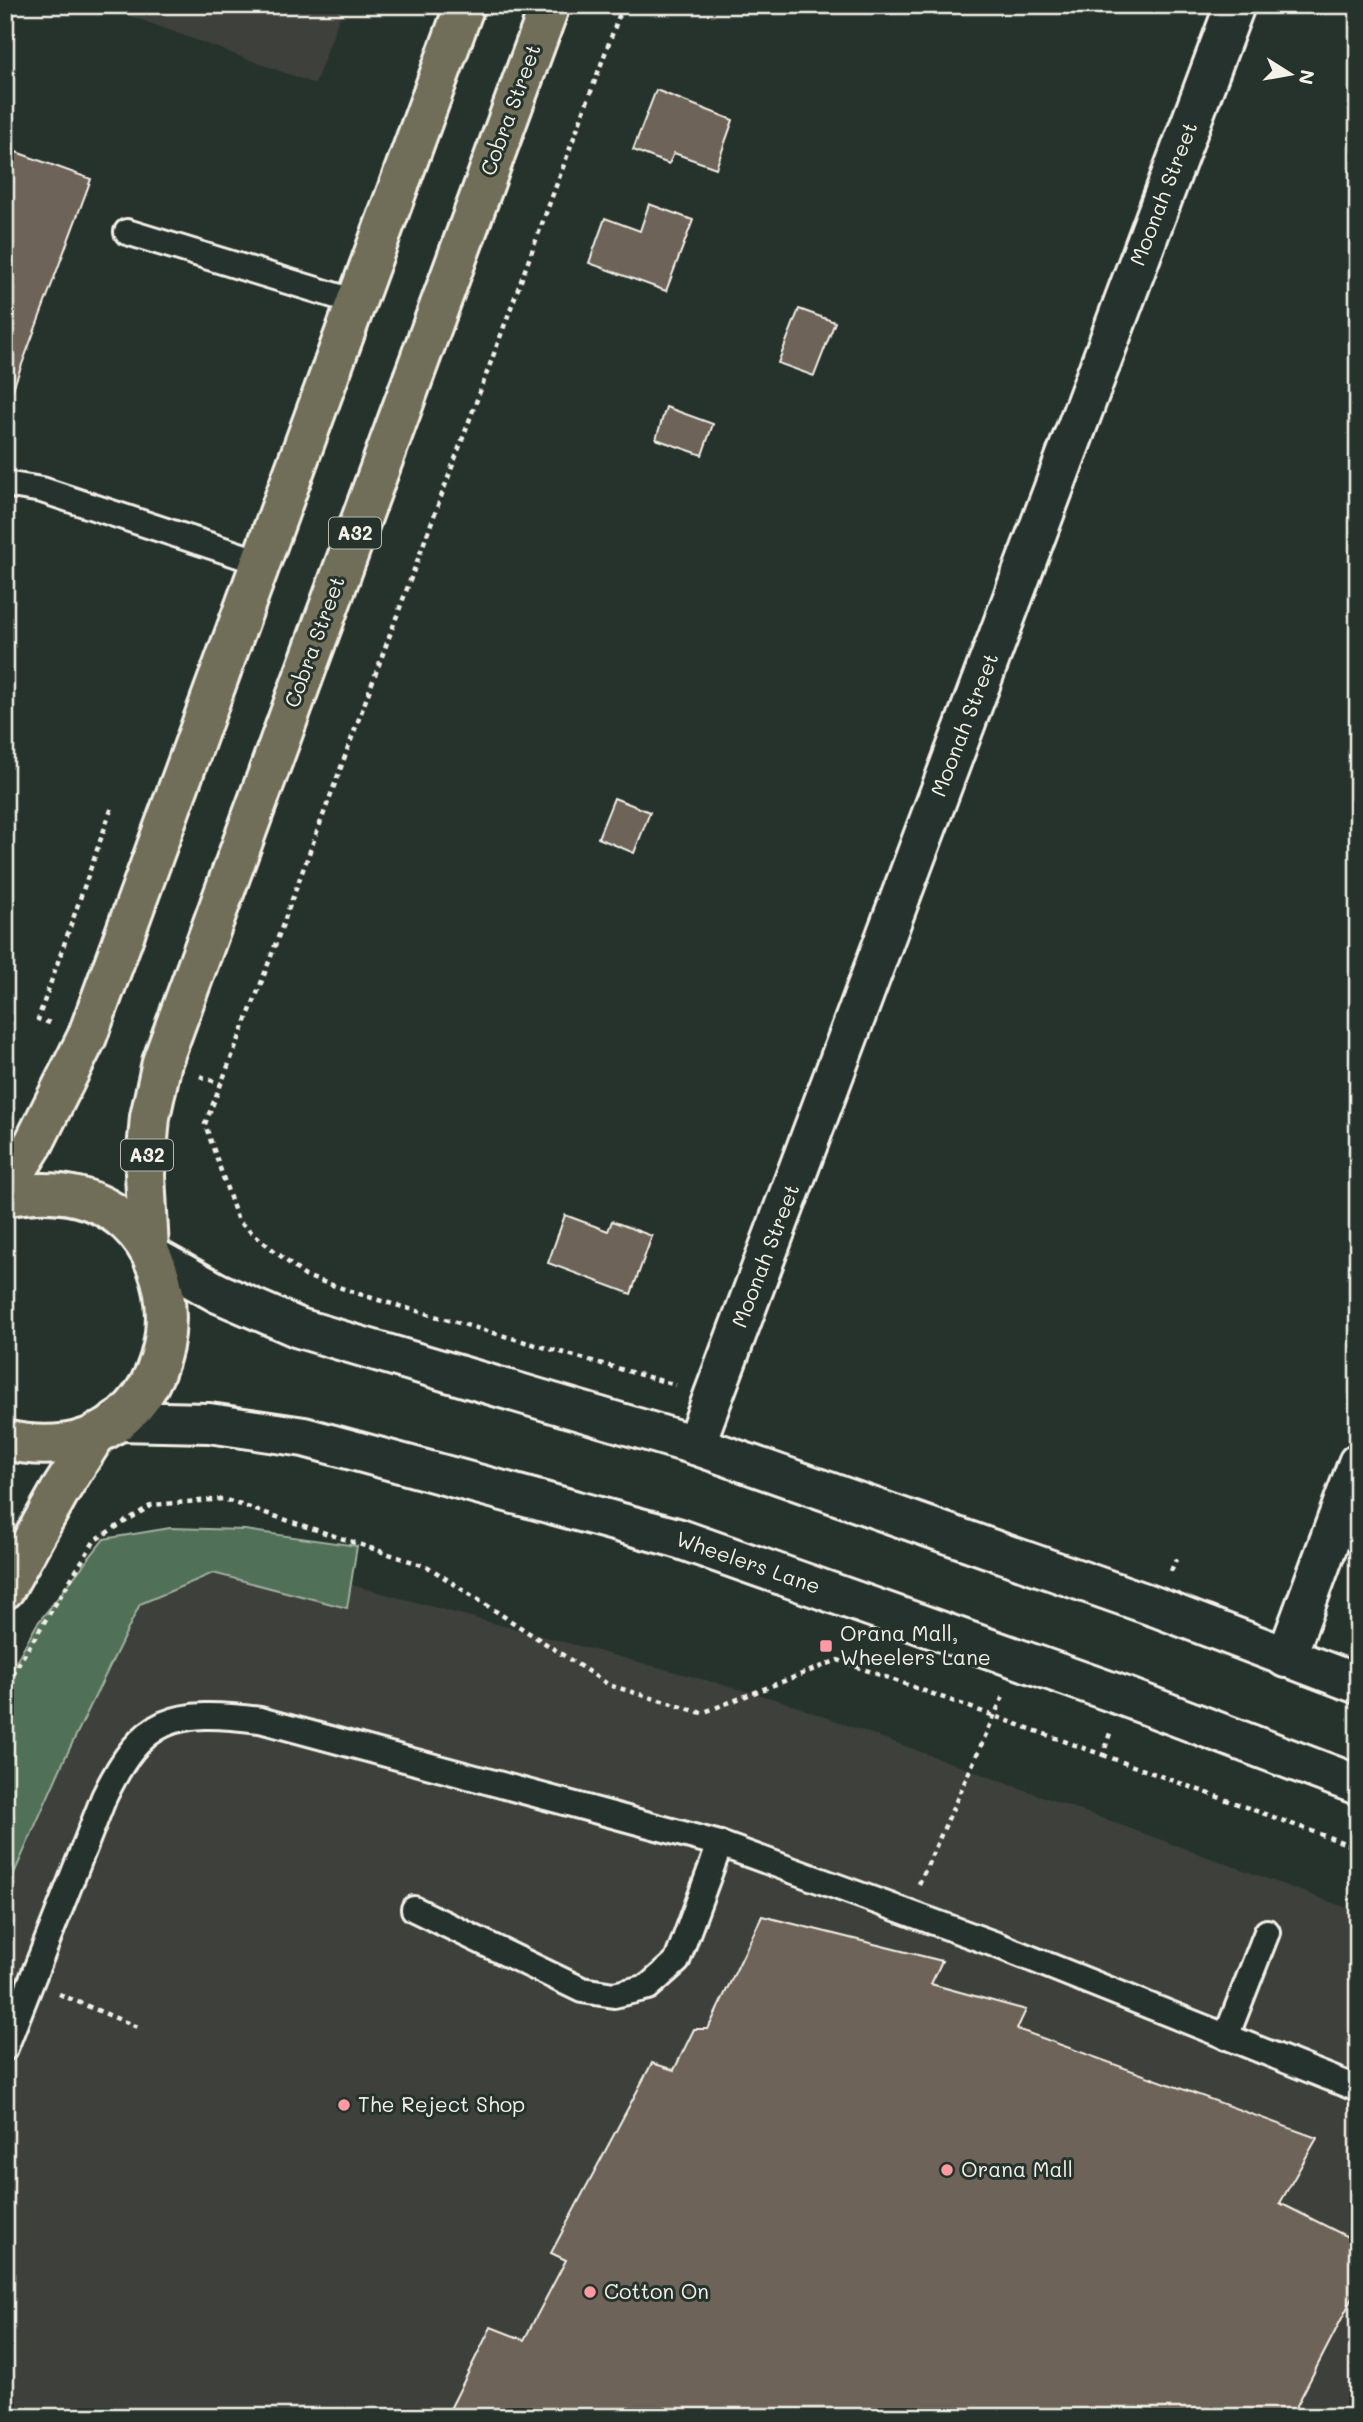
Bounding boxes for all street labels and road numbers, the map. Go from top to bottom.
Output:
street label: Cobra Street [473,40,546,179]
street label: Moonah Street [1123,118,1202,269]
road number: A32 [329,518,381,548]
street label: Cobra Street [277,572,350,711]
street label: Moonah Street [924,649,1003,800]
road number: A32 [121,1140,173,1170]
street label: Moonah Street [725,1180,804,1331]
street label: Wheelers Lane [673,1524,824,1599]

